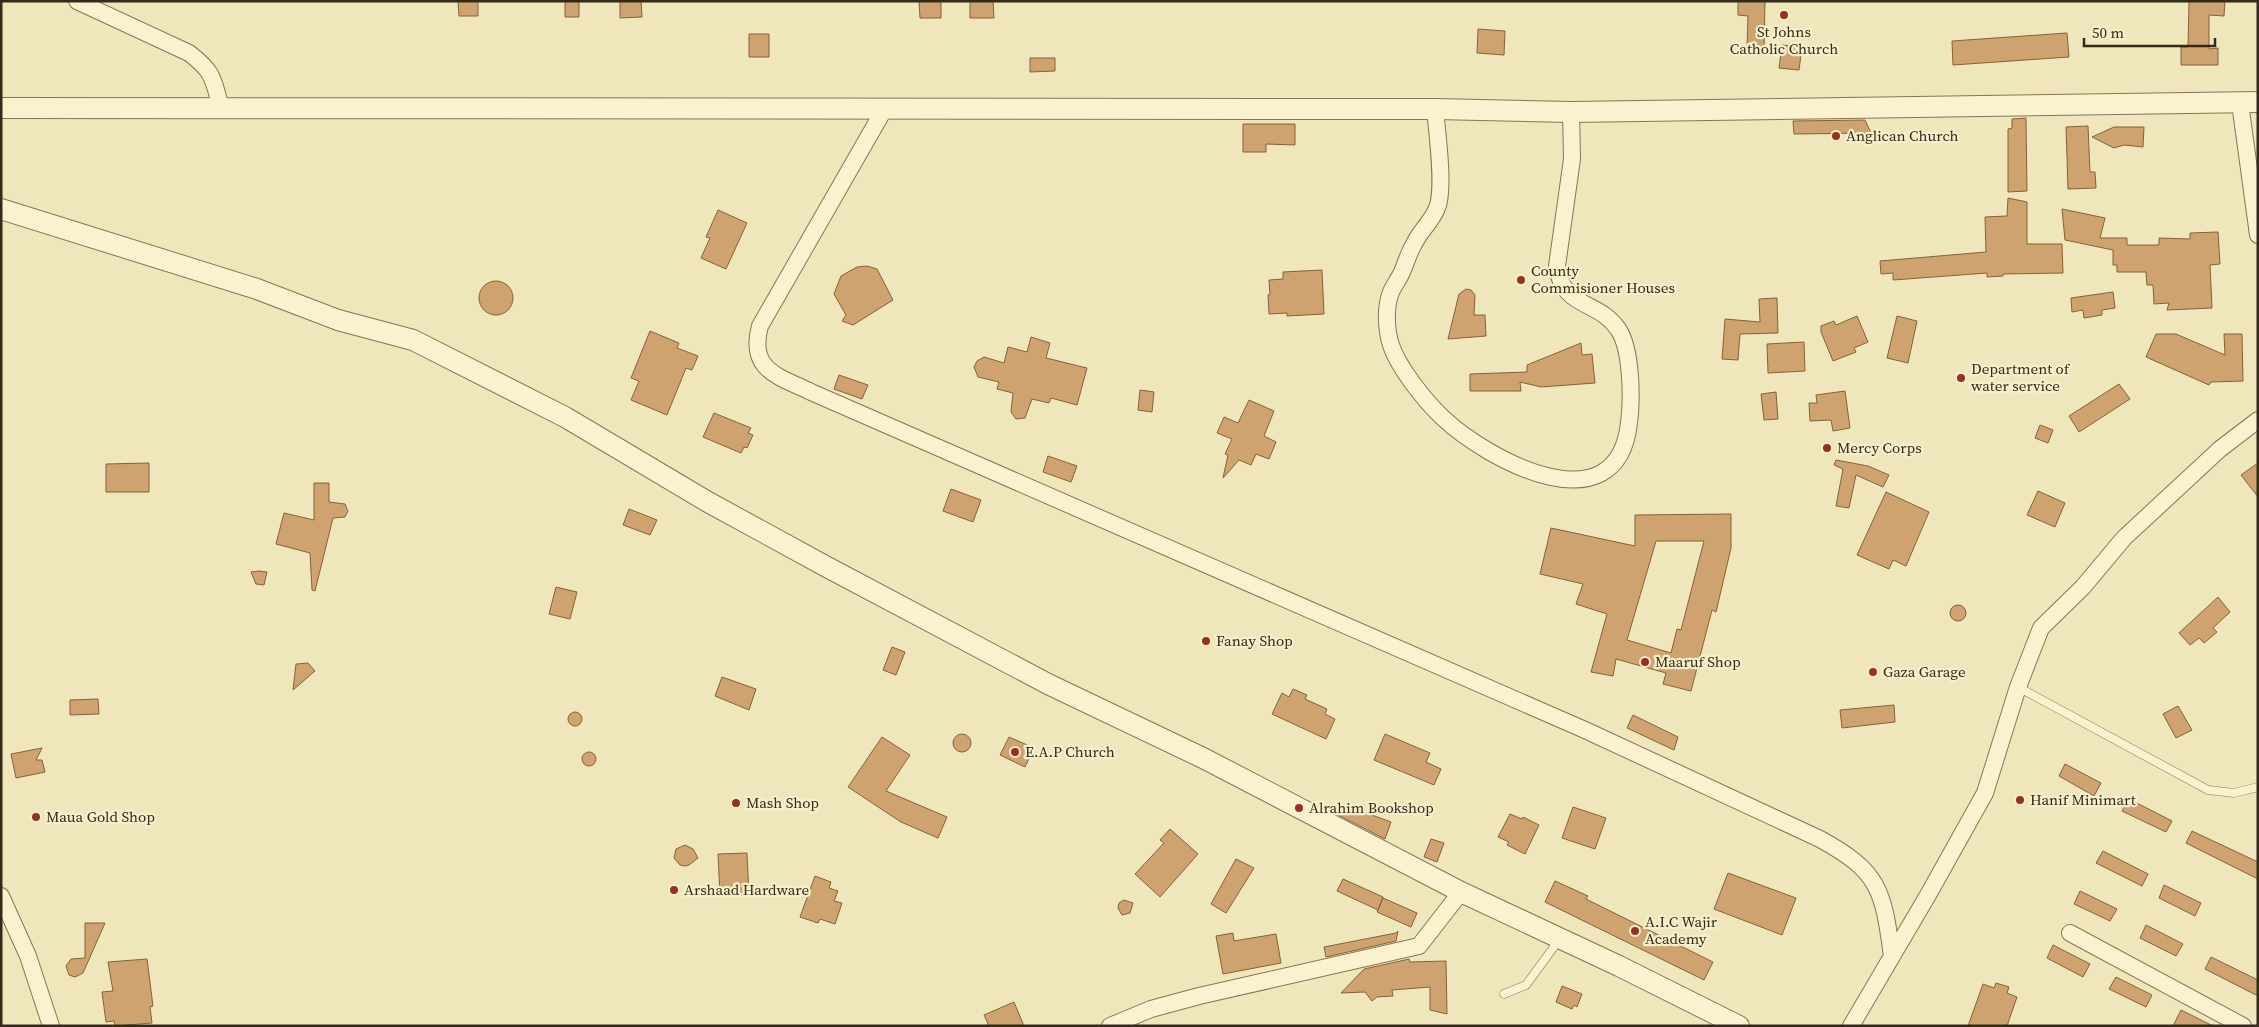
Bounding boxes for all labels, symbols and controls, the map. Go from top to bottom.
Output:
marker: St Johns Catholic Church [1778,9,1790,21]
scale bar [2084,15,2215,47]
place label: St Johns Catholic Church [1730,21,1838,59]
text: 50 m [2092,22,2124,43]
place label: Anglican Church [1846,125,1959,146]
marker: Anglican Church [1830,130,1842,142]
place label: County Commisioner Houses [1531,260,1675,298]
marker: County Commisioner Houses [1515,274,1527,286]
place label: Department of water service [1971,358,2071,396]
marker: Department of water service [1955,372,1967,384]
place label: Mercy Corps [1837,437,1922,458]
marker: Mercy Corps [1821,442,1833,454]
place label: Fanay Shop [1216,630,1293,651]
marker: Fanay Shop [1200,635,1212,647]
place label: Maaruf Shop [1655,651,1741,672]
marker: Maaruf Shop [1639,656,1651,668]
place label: Gaza Garage [1883,661,1966,682]
marker: Gaza Garage [1867,666,1879,678]
place label: E.A.P Church [1025,741,1115,762]
marker: E.A.P Church [1009,746,1021,758]
place label: Hanif Minimart [2030,789,2136,810]
place label: Mash Shop [746,792,819,813]
marker: Hanif Minimart [2014,794,2026,806]
marker: Mash Shop [730,797,742,809]
place label: Alrahim Bookshop [1309,797,1434,818]
marker: Alrahim Bookshop [1293,802,1305,814]
place label: Maua Gold Shop [46,806,155,827]
marker: Maua Gold Shop [30,811,42,823]
place label: Arshaad Hardware [684,879,809,900]
marker: Arshaad Hardware [668,884,680,896]
place label: A.I.C Wajir Academy [1645,911,1718,949]
marker: A.I.C Wajir Academy [1629,925,1641,937]

